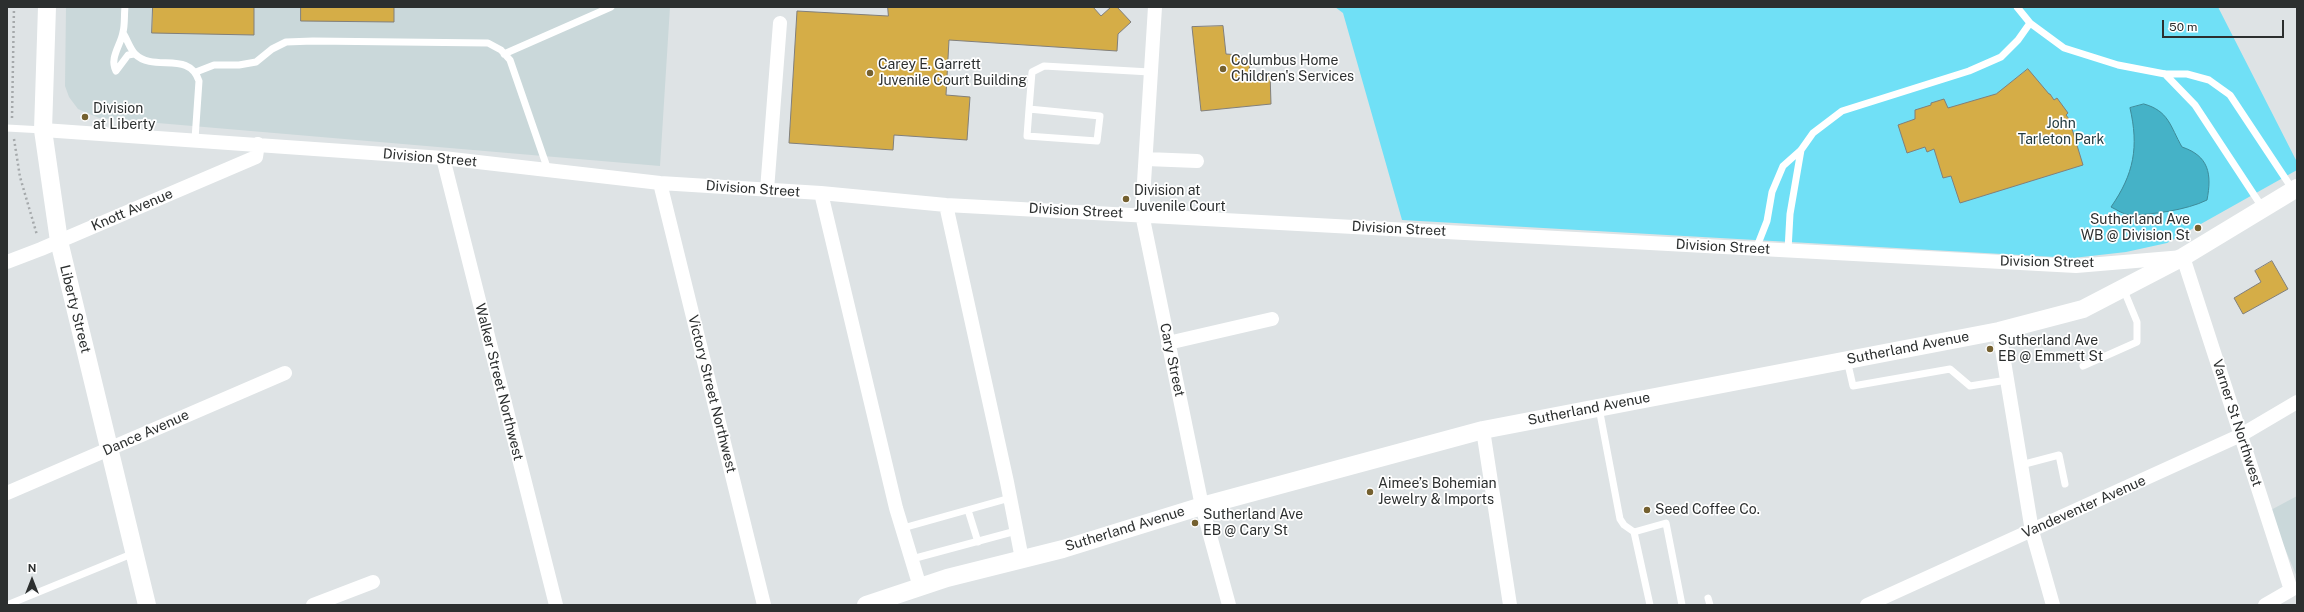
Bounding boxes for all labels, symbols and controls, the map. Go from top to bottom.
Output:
scale bar [2164,12,2286,38]
text: 50 m [2169,20,2197,34]
place label: Columbus Home Children's Services [1231,53,1354,86]
place label: Carey E. Garrett Juvenile Court Building [878,57,1027,90]
marker: Columbus Home Children's Services [1218,64,1228,74]
marker: Carey E. Garrett Juvenile Court Building [865,68,875,78]
place label: Division at Liberty [93,101,155,134]
marker: Division at Liberty [80,112,90,122]
park label: John Tarleton Park [2018,116,2104,148]
street label: Division Street [382,146,478,170]
street label: Division Street [705,177,801,201]
place label: Division at Juvenile Court [1134,183,1226,216]
street label: Knott Avenue [89,185,175,235]
marker: Division at Juvenile Court [1121,194,1131,204]
street label: Division Street [1028,200,1124,222]
place label: Sutherland Ave WB @ Division St [2081,212,2190,244]
street label: Division Street [1351,218,1447,240]
marker: Sutherland Ave WB @ Division St [2193,223,2203,233]
street label: Division Street [1675,236,1771,258]
street label: Division Street [2000,253,2094,271]
street label: Liberty Street [56,263,94,355]
street label: Walker Street Northwest [471,302,527,462]
street label: Victory Street Northwest [684,313,740,475]
street label: Cary Street [1156,322,1188,398]
street label: Sutherland Avenue [1845,328,1971,368]
place label: Sutherland Ave EB @ Emmett St [1998,333,2103,366]
marker: Sutherland Ave EB @ Emmett St [1985,344,1995,354]
street label: Varner St Northwest [2208,357,2266,489]
street label: Sutherland Avenue [1526,389,1652,429]
street label: Dance Avenue [100,407,192,459]
street label: Vandeventer Avenue [2020,472,2148,542]
place label: Aimee’s Bohemian Jewelry & Imports [1378,476,1496,508]
marker: Aimee’s Bohemian Jewelry & Imports [1365,487,1375,497]
place label: Seed Coffee Co. [1655,502,1760,518]
street label: Sutherland Avenue [1063,503,1187,555]
marker: Seed Coffee Co. [1642,505,1652,515]
place label: Sutherland Ave EB @ Cary St [1203,507,1303,540]
marker: Sutherland Ave EB @ Cary St [1190,518,1200,528]
north arrow [12,560,52,600]
text: N [28,562,36,574]

